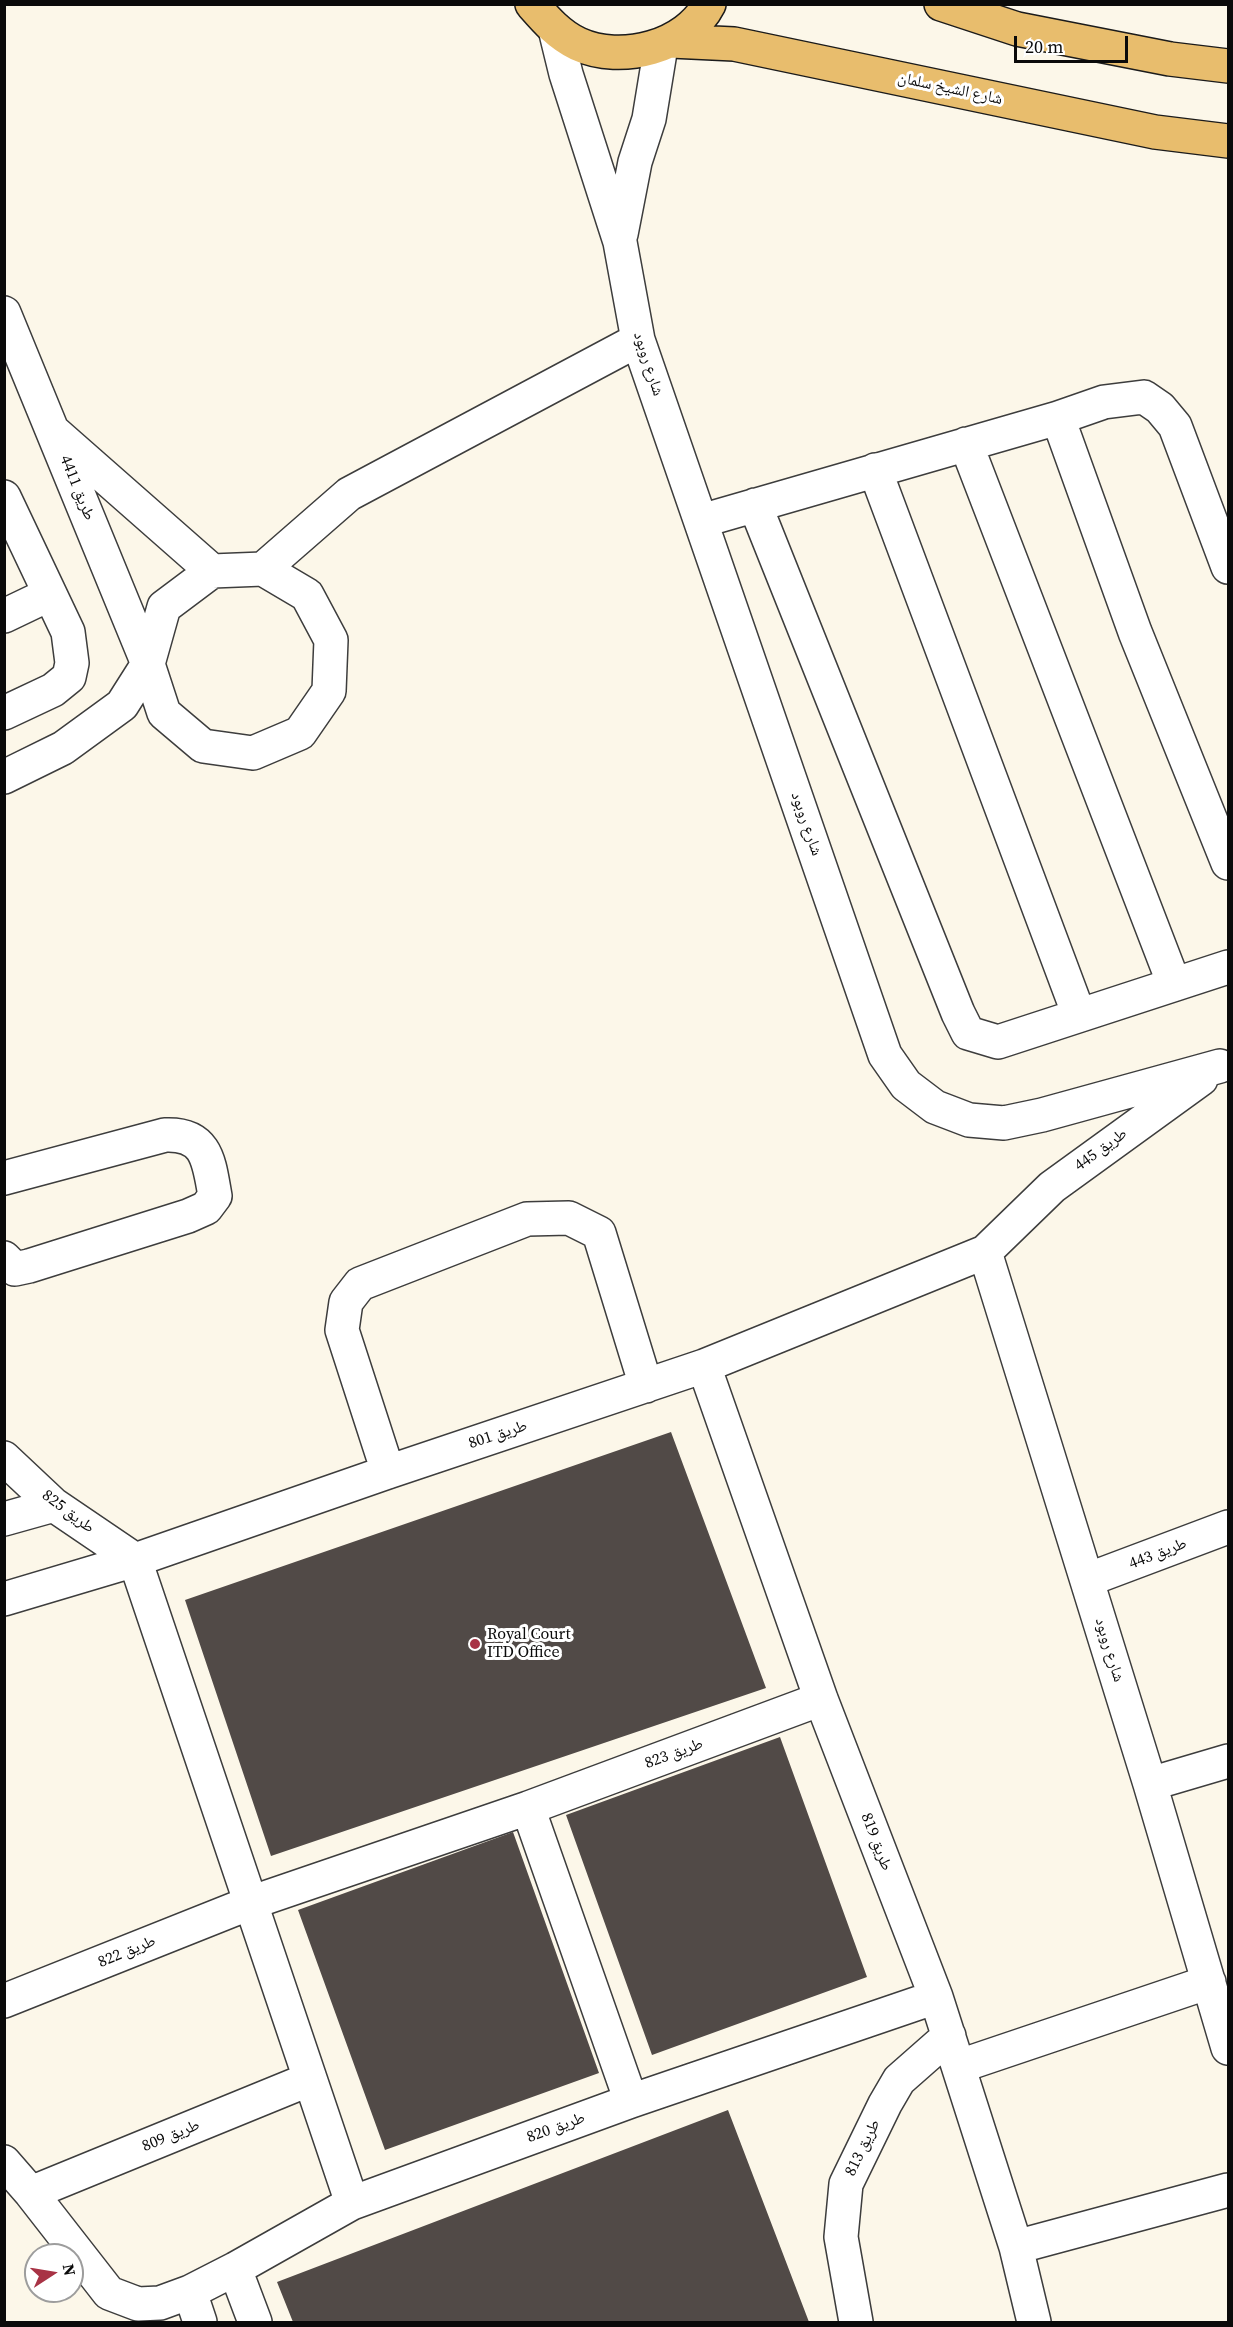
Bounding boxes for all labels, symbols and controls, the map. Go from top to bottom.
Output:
scale bar [1017,24,1131,62]
text: 20 m [1025,34,1063,59]
street label: شارع الشيخ سلمان [896,69,1004,109]
street label: شارع روبود [629,329,667,399]
street label: طريق 4411 [55,453,99,523]
street label: شارع روبود [786,790,826,858]
street label: طريق 445 [1071,1124,1131,1176]
street label: طريق 801 [466,1417,530,1453]
street label: طريق 825 [38,1486,98,1538]
street label: طريق 443 [1126,1534,1190,1574]
street label: شارع روبود [1090,1615,1128,1685]
place label: Royal Court ITD Office [487,1625,571,1663]
marker: Royal Court ITD Office [468,1637,482,1651]
street label: طريق 823 [642,1735,706,1773]
street label: طريق 819 [856,1810,896,1874]
street label: طريق 822 [95,1932,159,1972]
street label: طريق 820 [524,2109,588,2147]
street label: طريق 809 [139,2116,203,2156]
street label: طريق 813 [841,2117,885,2179]
north arrow [24,2243,84,2303]
text: N [58,2262,82,2278]

